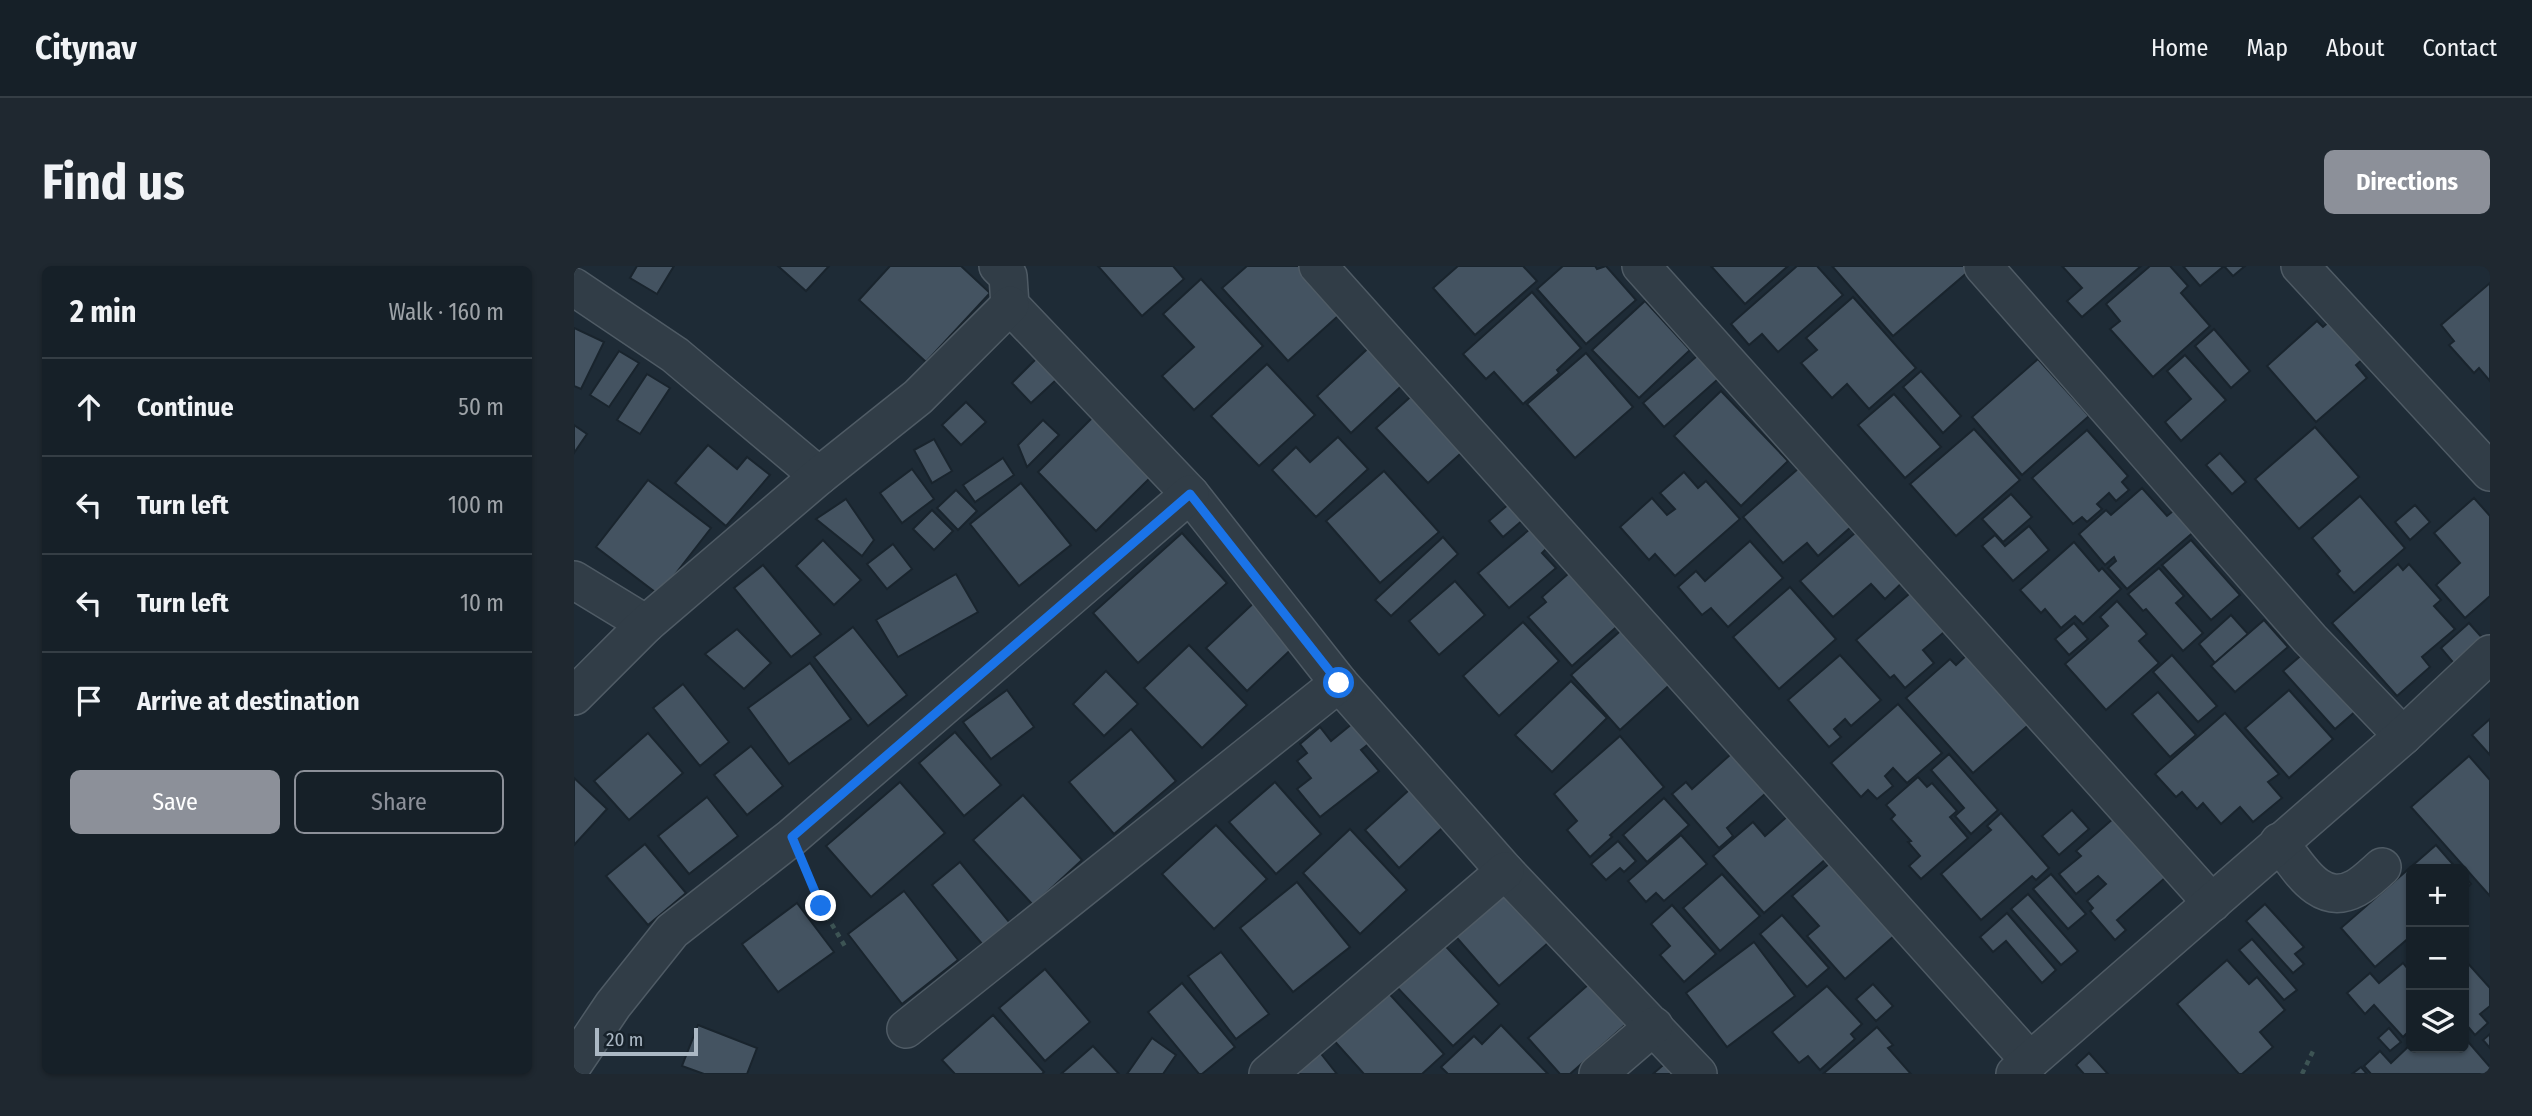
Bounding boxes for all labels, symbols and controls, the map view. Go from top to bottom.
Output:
text: Citynav [35,28,137,68]
text: Home [2151,34,2208,62]
text: Map [2246,34,2288,62]
text: About [2326,34,2384,62]
text: Contact [2422,34,2497,62]
button: Directions [2324,150,2490,214]
text: Find us [42,153,185,212]
text: 2 min [70,294,137,330]
text: Walk · 160 m [388,298,504,326]
icon: ahead [70,388,108,426]
text: Continue [137,392,234,423]
text: 50 m [458,393,504,421]
icon: left [70,486,108,524]
text: Turn left [137,490,229,521]
text: 100 m [448,491,504,519]
icon: left [70,584,108,622]
text: Turn left [137,588,229,619]
text: 10 m [460,589,504,617]
route start [1323,667,1354,698]
icon: arrive [70,682,108,720]
text: Arrive at destination [137,686,360,717]
button: Save [70,770,280,834]
button: Share [294,770,504,834]
map controls [2406,864,2469,1053]
button: + [2406,864,2469,927]
route end [805,890,836,921]
button: − [2406,927,2469,990]
button: layers [2406,990,2469,1053]
scale bar [595,1025,698,1057]
text: 20 m [606,1028,643,1051]

